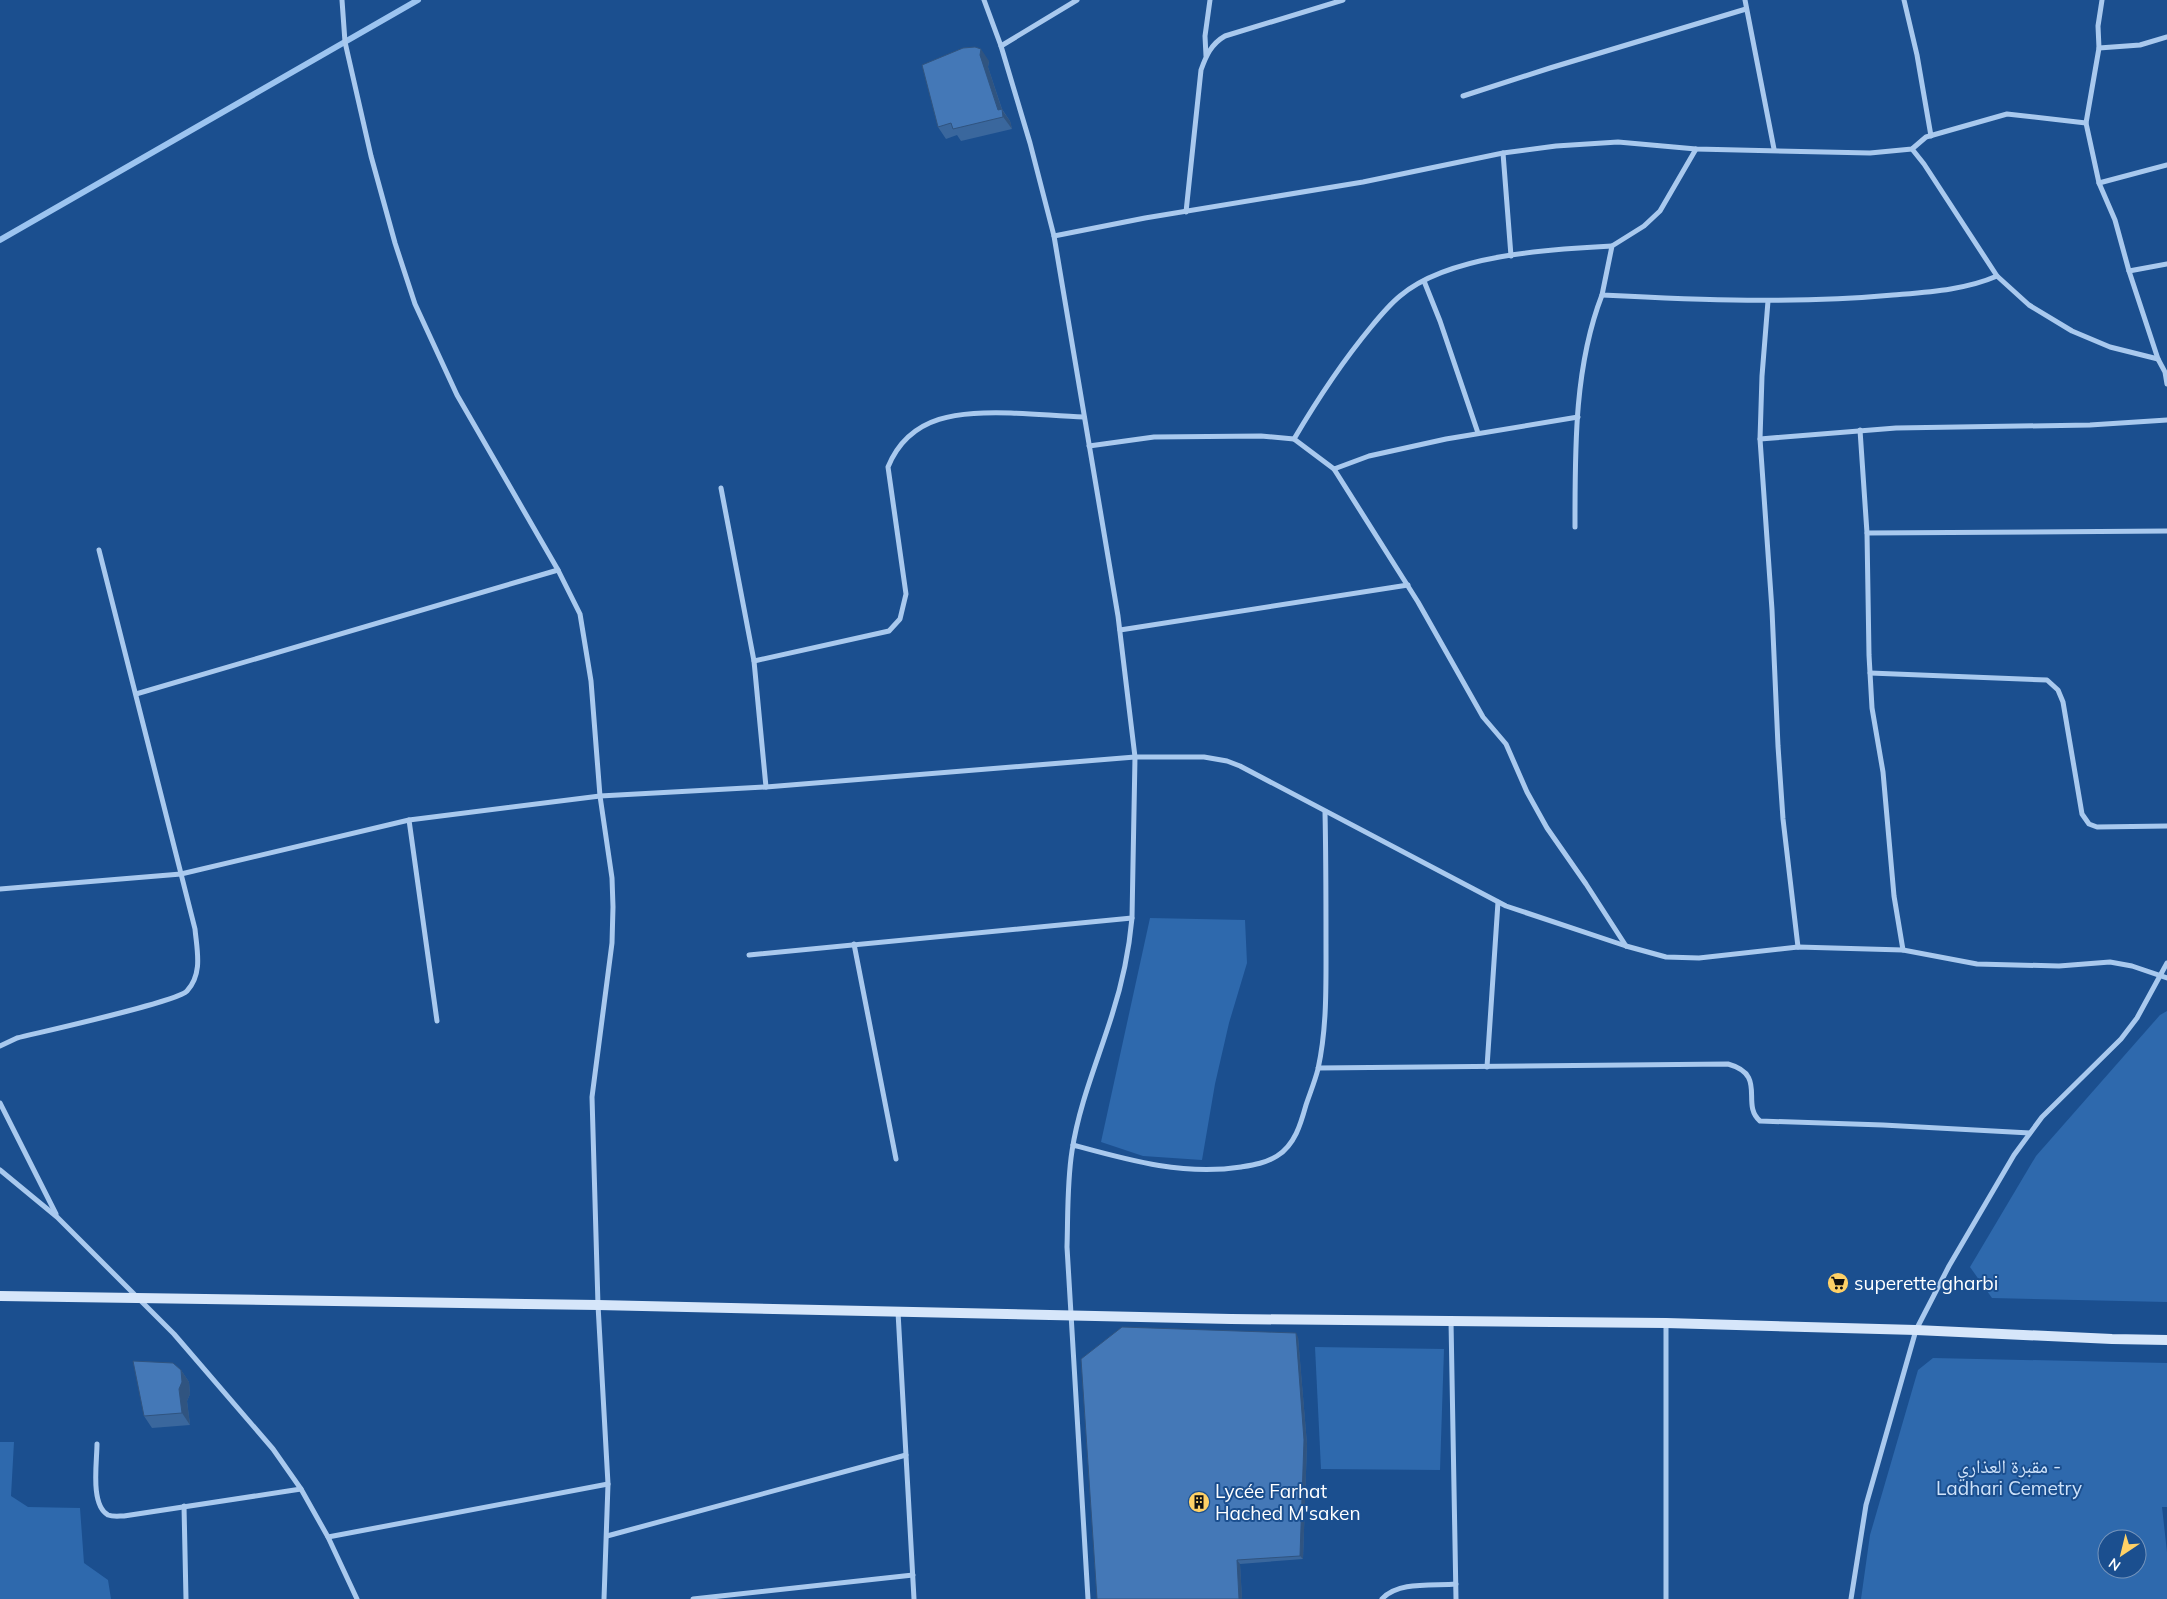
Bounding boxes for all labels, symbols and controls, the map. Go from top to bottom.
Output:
supermarket icon: superette gharbi [1826,1271,1850,1295]
place label: superette gharbi [1854,1271,1998,1295]
park label: مقبرة العذاري - Ladhari Cemetry [1936,1454,2082,1500]
place label: Lycée Farhat Hached M'saken [1215,1479,1361,1525]
building icon: Lycée Farhat Hached M'saken [1187,1490,1211,1514]
north arrow [2097,1529,2147,1579]
text: N [2105,1554,2124,1575]

